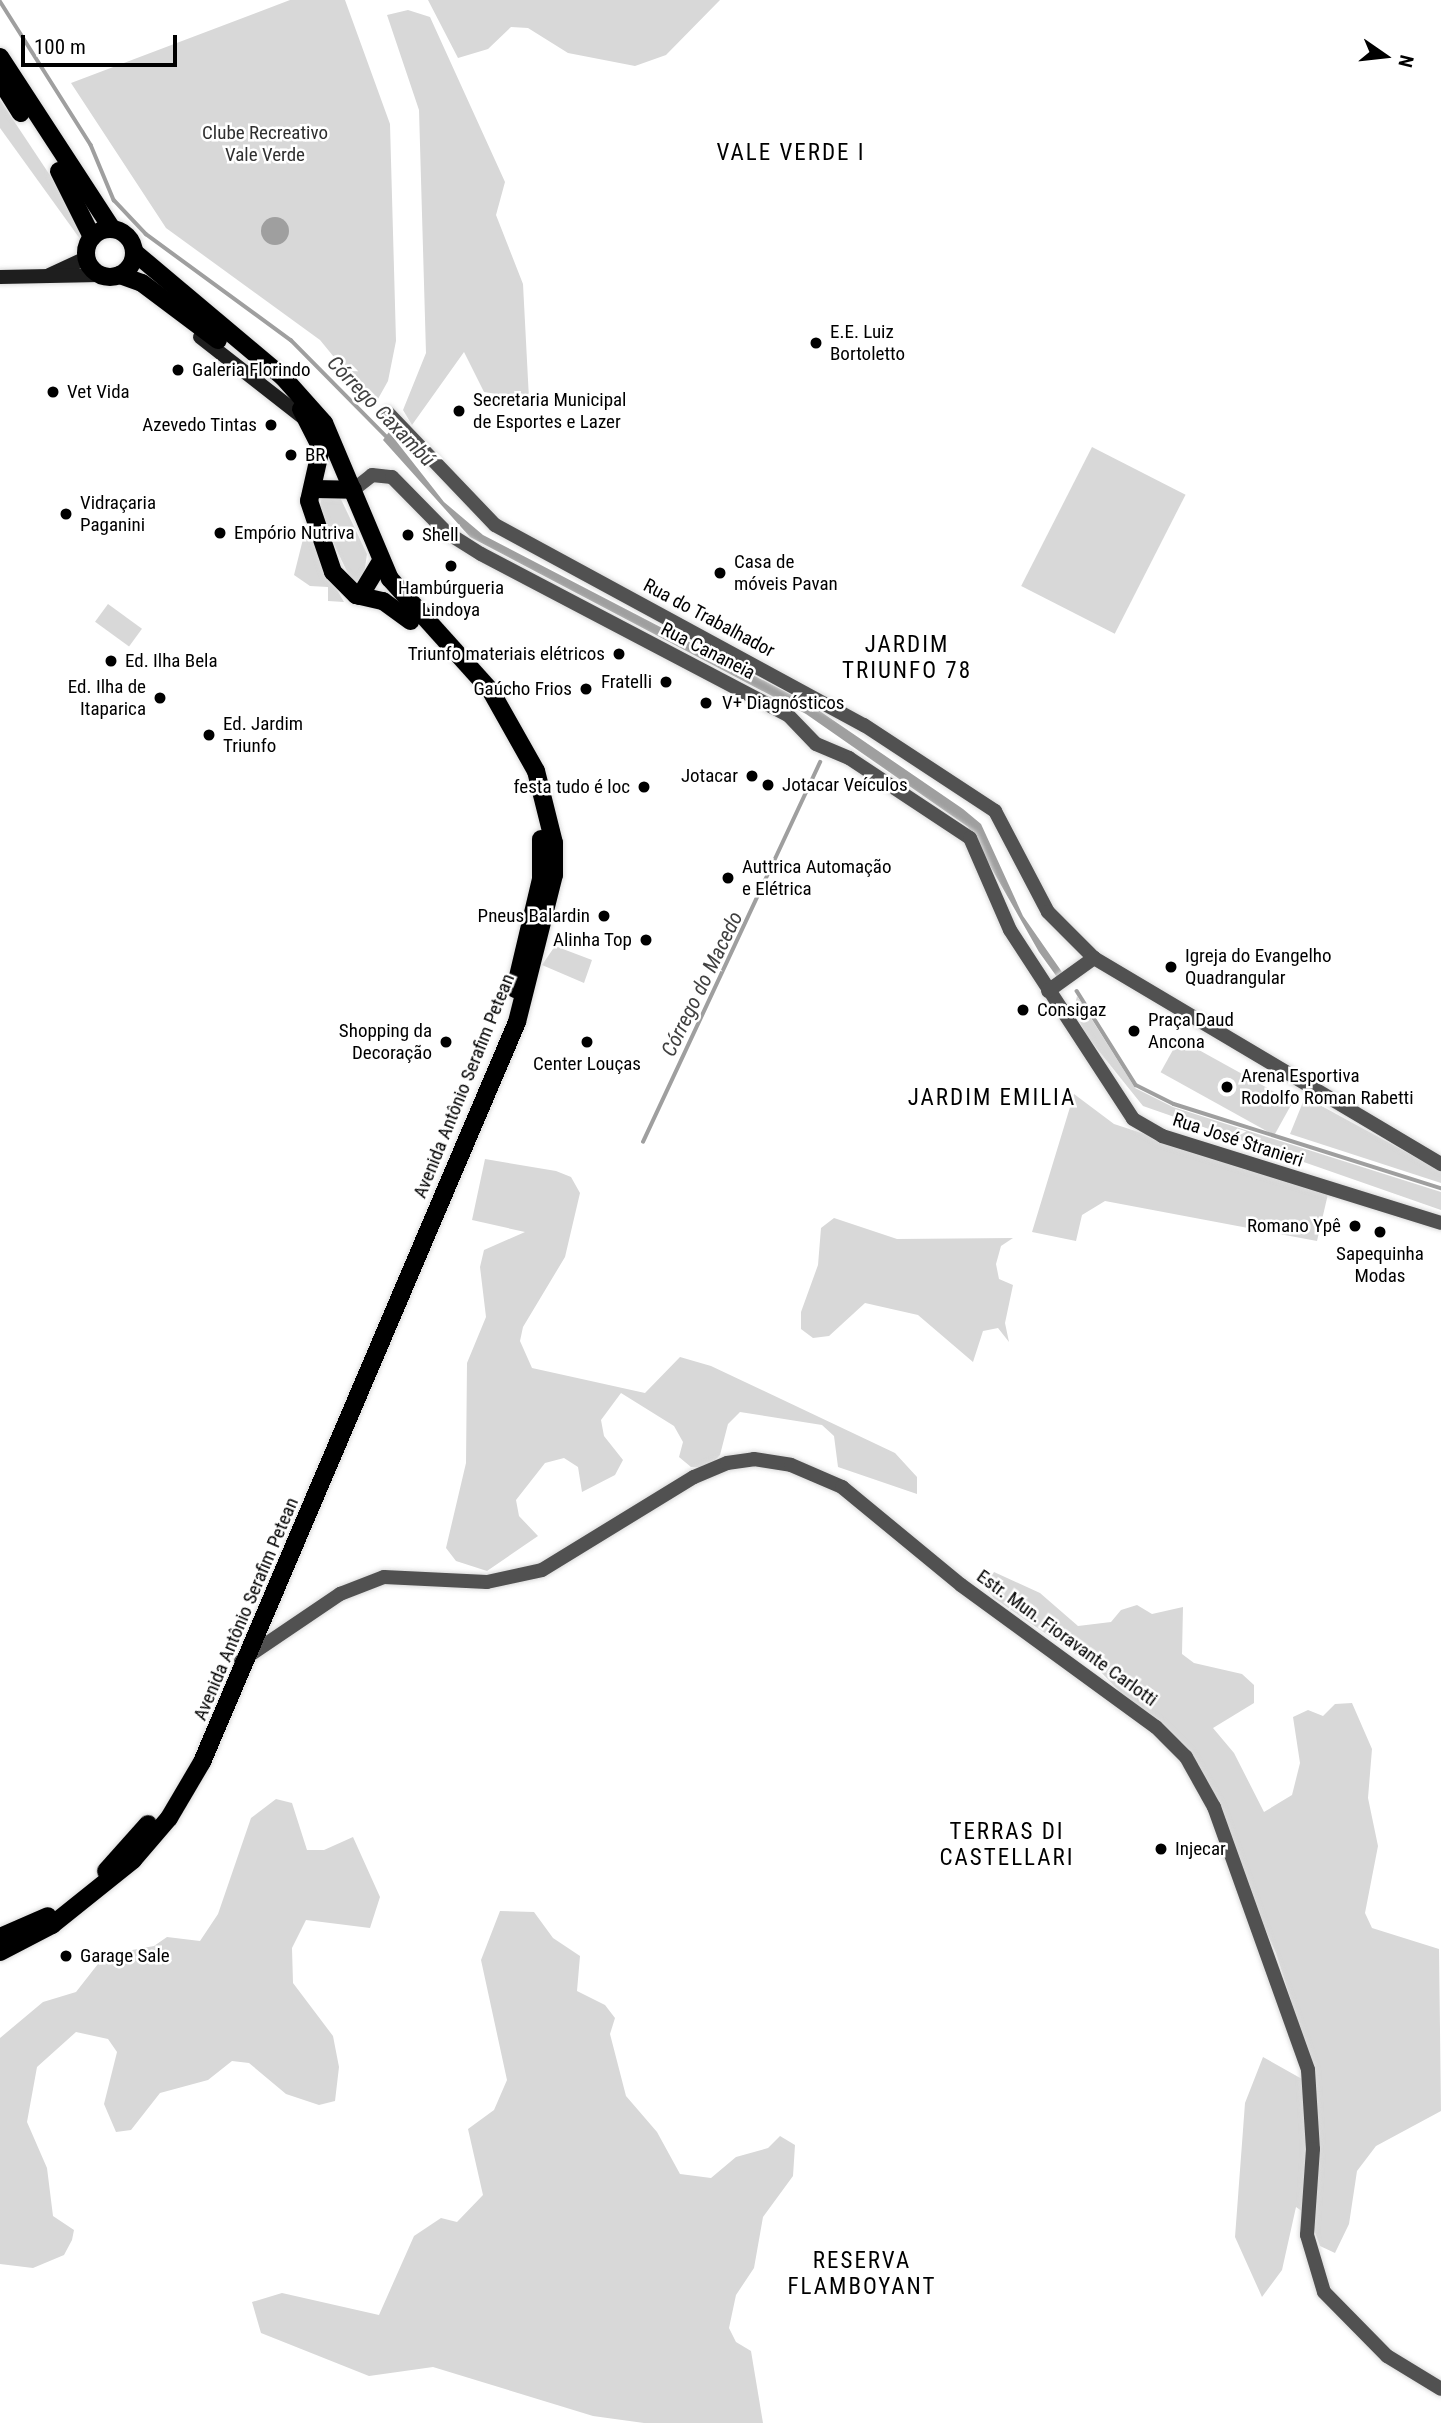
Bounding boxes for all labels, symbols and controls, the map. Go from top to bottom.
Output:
scale bar [24,21,180,65]
north arrow [1350,21,1420,91]
text: 100 m [34,35,86,59]
text: N [1393,53,1418,70]
park label: Clube Recreativo Vale Verde [202,122,328,166]
district label: VALE VERDE I [718,139,864,167]
place label: E.E. Luiz Bortoletto [830,321,905,365]
marker: E.E. Luiz Bortoletto [808,335,824,351]
water label: Córrego Caxambú [322,351,440,471]
place label: Galeria Florindo [192,359,311,381]
marker: Galeria Florindo [170,362,186,378]
place label: Vet Vida [67,381,130,403]
marker: Vet Vida [45,384,61,400]
place label: Secretaria Municipal de Esportes e Lazer [473,389,626,433]
marker: Secretaria Municipal de Esportes e Lazer [451,403,467,419]
place label: Azevedo Tintas [142,414,257,436]
marker: Azevedo Tintas [263,417,279,433]
place label: BR [305,444,325,466]
marker: BR [283,447,299,463]
place label: Vidraçaria Paganini [80,492,156,536]
marker: Vidraçaria Paganini [58,506,74,522]
place label: Empório Nutriva [234,522,355,544]
place label: Shell [422,524,459,546]
marker: Empório Nutriva [212,525,228,541]
marker: Shell [400,527,416,543]
place label: Casa de móveis Pavan [734,551,838,595]
marker: Hambúrgueria Lindoya [443,558,459,574]
marker: Casa de móveis Pavan [712,565,728,581]
street label: Rua do Trabalhador [639,574,779,662]
place label: Hambúrgueria Lindoya [398,577,504,621]
street label: Rua Cananeia [657,618,759,684]
district label: JARDIM TRIUNFO 78 [843,631,971,685]
place label: Triunfo materiais elétricos [408,643,605,665]
marker: Triunfo materiais elétricos [611,646,627,662]
place label: Ed. Ilha Bela [125,650,218,672]
marker: Ed. Ilha Bela [103,653,119,669]
place label: Fratelli [601,671,652,693]
marker: Fratelli [658,674,674,690]
place label: Ed. Ilha de Itaparica [68,676,146,720]
place label: Gaúcho Frios [473,678,572,700]
marker: Gaúcho Frios [578,681,594,697]
marker: Ed. Ilha de Itaparica [152,690,168,706]
place label: V+ Diagnósticos [722,692,844,714]
marker: V+ Diagnósticos [696,693,716,713]
place label: Ed. Jardim Triunfo [223,713,303,757]
marker: Ed. Jardim Triunfo [201,727,217,743]
place label: Jotacar [681,765,738,787]
marker: Jotacar [744,768,760,784]
place label: Jotacar Veículos [782,774,908,796]
place label: festa tudo é loc [513,776,630,798]
marker: Jotacar Veículos [760,777,776,793]
marker: festa tudo é loc [636,779,652,795]
place label: Auttrica Automação e Elétrica [742,856,892,900]
marker: Auttrica Automação e Elétrica [720,870,736,886]
place label: Pneus Balardin [478,905,590,927]
water label: Córrego do Macedo [656,907,748,1061]
marker: Pneus Balardin [596,908,612,924]
place label: Alinha Top [553,929,632,951]
marker: Alinha Top [638,932,654,948]
place label: Igreja do Evangelho Quadrangular [1185,945,1332,989]
marker: Igreja do Evangelho Quadrangular [1163,959,1179,975]
street label: Avenida Antônio Serafim Petean [409,971,519,1201]
place label: Consigaz [1037,999,1106,1021]
marker: Consigaz [1015,1002,1031,1018]
place label: Praça Daud Ancona [1148,1009,1234,1053]
place label: Shopping da Decoração [339,1020,432,1064]
marker: Praça Daud Ancona [1126,1023,1142,1039]
marker: Shopping da Decoração [438,1034,454,1050]
marker: Center Louças [579,1034,595,1050]
place label: Center Louças [533,1053,641,1075]
place label: Arena Esportiva Rodolfo Roman Rabetti [1241,1065,1414,1109]
marker: Arena Esportiva Rodolfo Roman Rabetti [1219,1079,1235,1095]
district label: JARDIM EMILIA [909,1084,1075,1112]
street label: Rua José Stranieri [1170,1108,1306,1172]
place label: Romano Ypê [1247,1215,1341,1237]
marker: Romano Ypê [1347,1218,1363,1234]
marker: Sapequinha Modas [1372,1224,1388,1240]
place label: Sapequinha Modas [1336,1243,1424,1287]
street label: Avenida Antônio Serafim Petean [189,1494,303,1724]
street label: Estr. Mun. Fioravante Carlotti [972,1565,1162,1711]
district label: TERRAS DI CASTELLARI [941,1818,1073,1872]
place label: Injecar [1175,1838,1226,1860]
marker: Injecar [1153,1841,1169,1857]
place label: Garage Sale [80,1945,170,1967]
marker: Garage Sale [58,1948,74,1964]
district label: RESERVA FLAMBOYANT [789,2247,935,2301]

